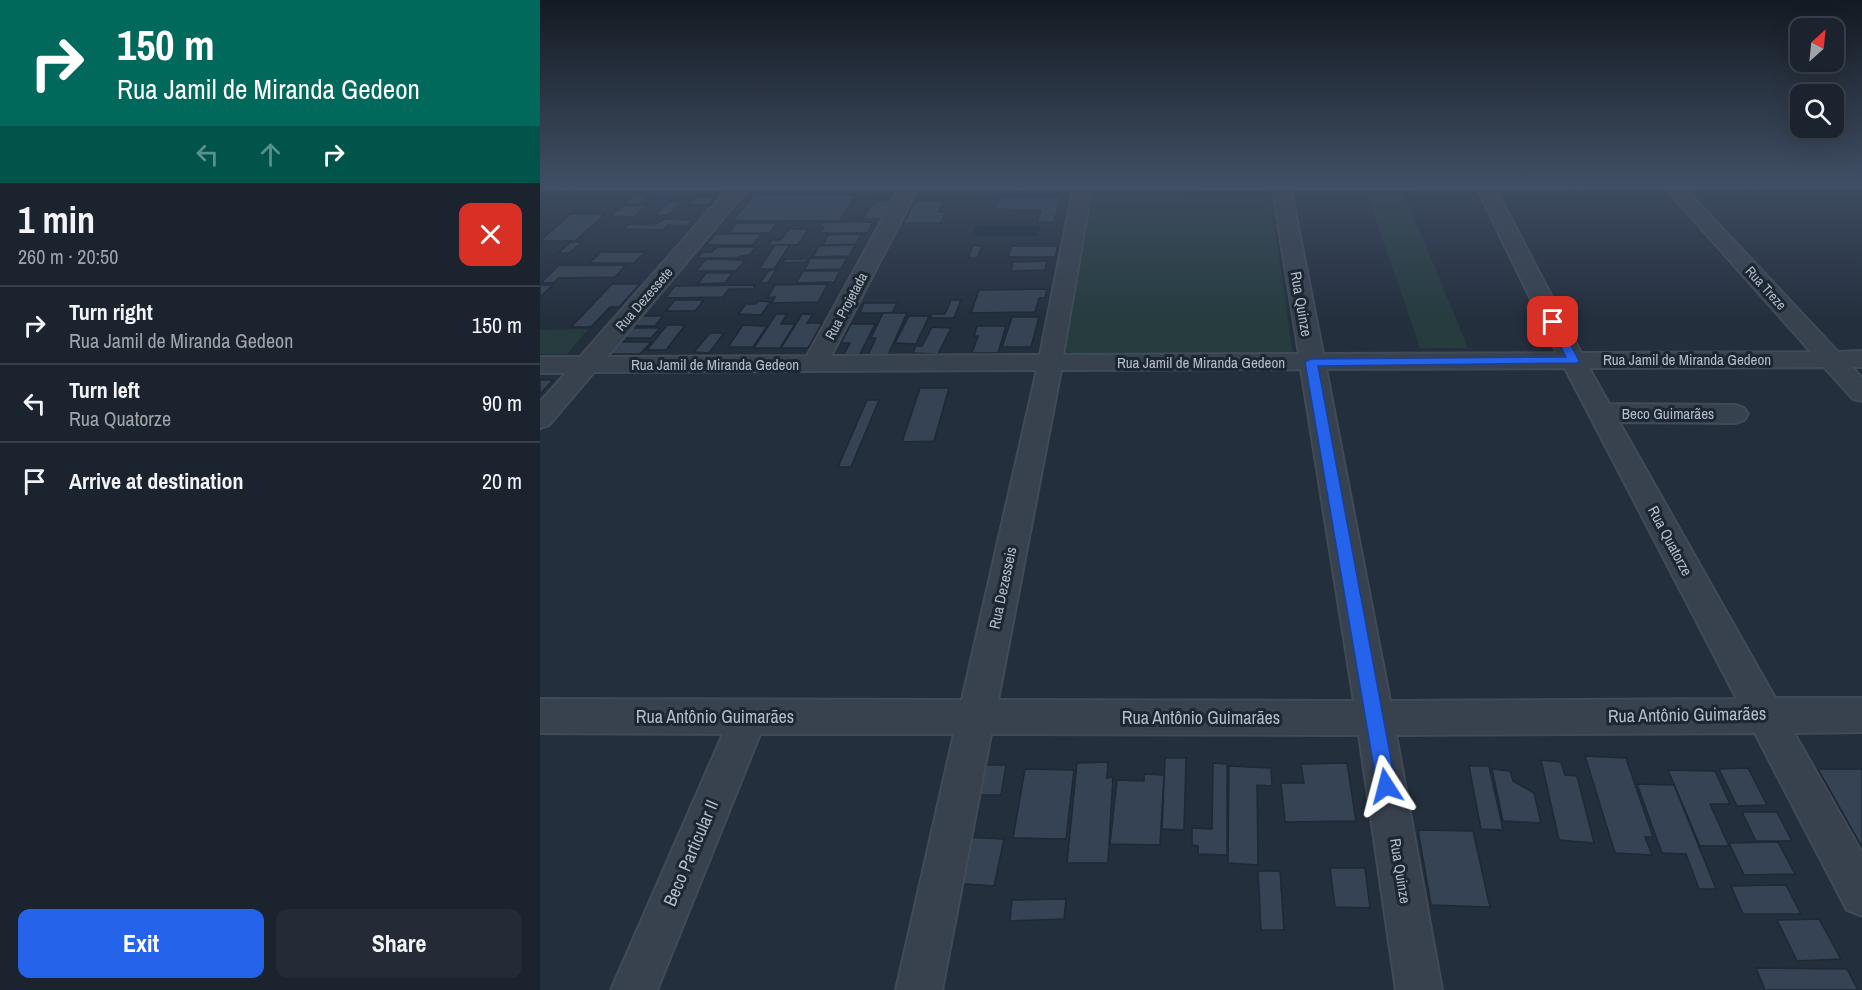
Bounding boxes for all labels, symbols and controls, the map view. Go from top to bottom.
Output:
text: 150 m [117,17,215,73]
north arrow [1790,18,1844,72]
map controls [1790,18,1844,138]
icon: right [18,24,96,102]
text: Rua Jamil de Miranda Gedeon [117,71,420,107]
button: search [1790,84,1844,138]
icon: left [191,138,224,171]
icon: ahead [254,138,287,171]
icon: right [317,138,350,171]
text: 1 min [18,196,95,244]
button: close [459,203,522,266]
text: 260 m · 20:50 [18,243,118,270]
street label: Rua Treze [1742,262,1790,314]
street label: Rua Dezessete [611,263,677,335]
street label: Rua Projetada [821,269,871,343]
street label: Rua Quinze [1285,270,1318,338]
pin [1527,296,1578,347]
text: Turn right [69,297,153,327]
icon: arrive [1536,305,1569,338]
icon: right [18,309,51,342]
text: 150 m [472,310,522,340]
text: Rua Jamil de Miranda Gedeon [69,327,293,354]
street label: Rua Jamil de Miranda Gedeon [1603,349,1771,370]
street label: Rua Jamil de Miranda Gedeon [1117,352,1285,373]
street label: Rua Jamil de Miranda Gedeon [631,354,799,375]
text: Turn left [69,375,140,405]
icon: left [18,387,51,420]
text: 90 m [482,388,522,418]
street label: Beco Guimarães [1622,403,1714,424]
text: Rua Quatorze [69,405,171,432]
icon: arrive [18,465,51,498]
text: Arrive at destination [69,466,243,496]
text: 20 m [482,466,522,496]
street label: Rua Quatorze [1643,502,1698,580]
street label: Rua Dezesseis [984,545,1021,631]
street label: Rua Antônio Guimarães [1608,701,1766,728]
street label: Rua Antônio Guimarães [636,704,794,729]
street label: Rua Antônio Guimarães [1122,705,1280,730]
position arrow [1354,754,1418,818]
street label: Beco Particular II [657,796,724,910]
street label: Rua Quinze [1385,837,1416,905]
button: Exit [18,909,264,978]
button: Share [276,909,522,978]

